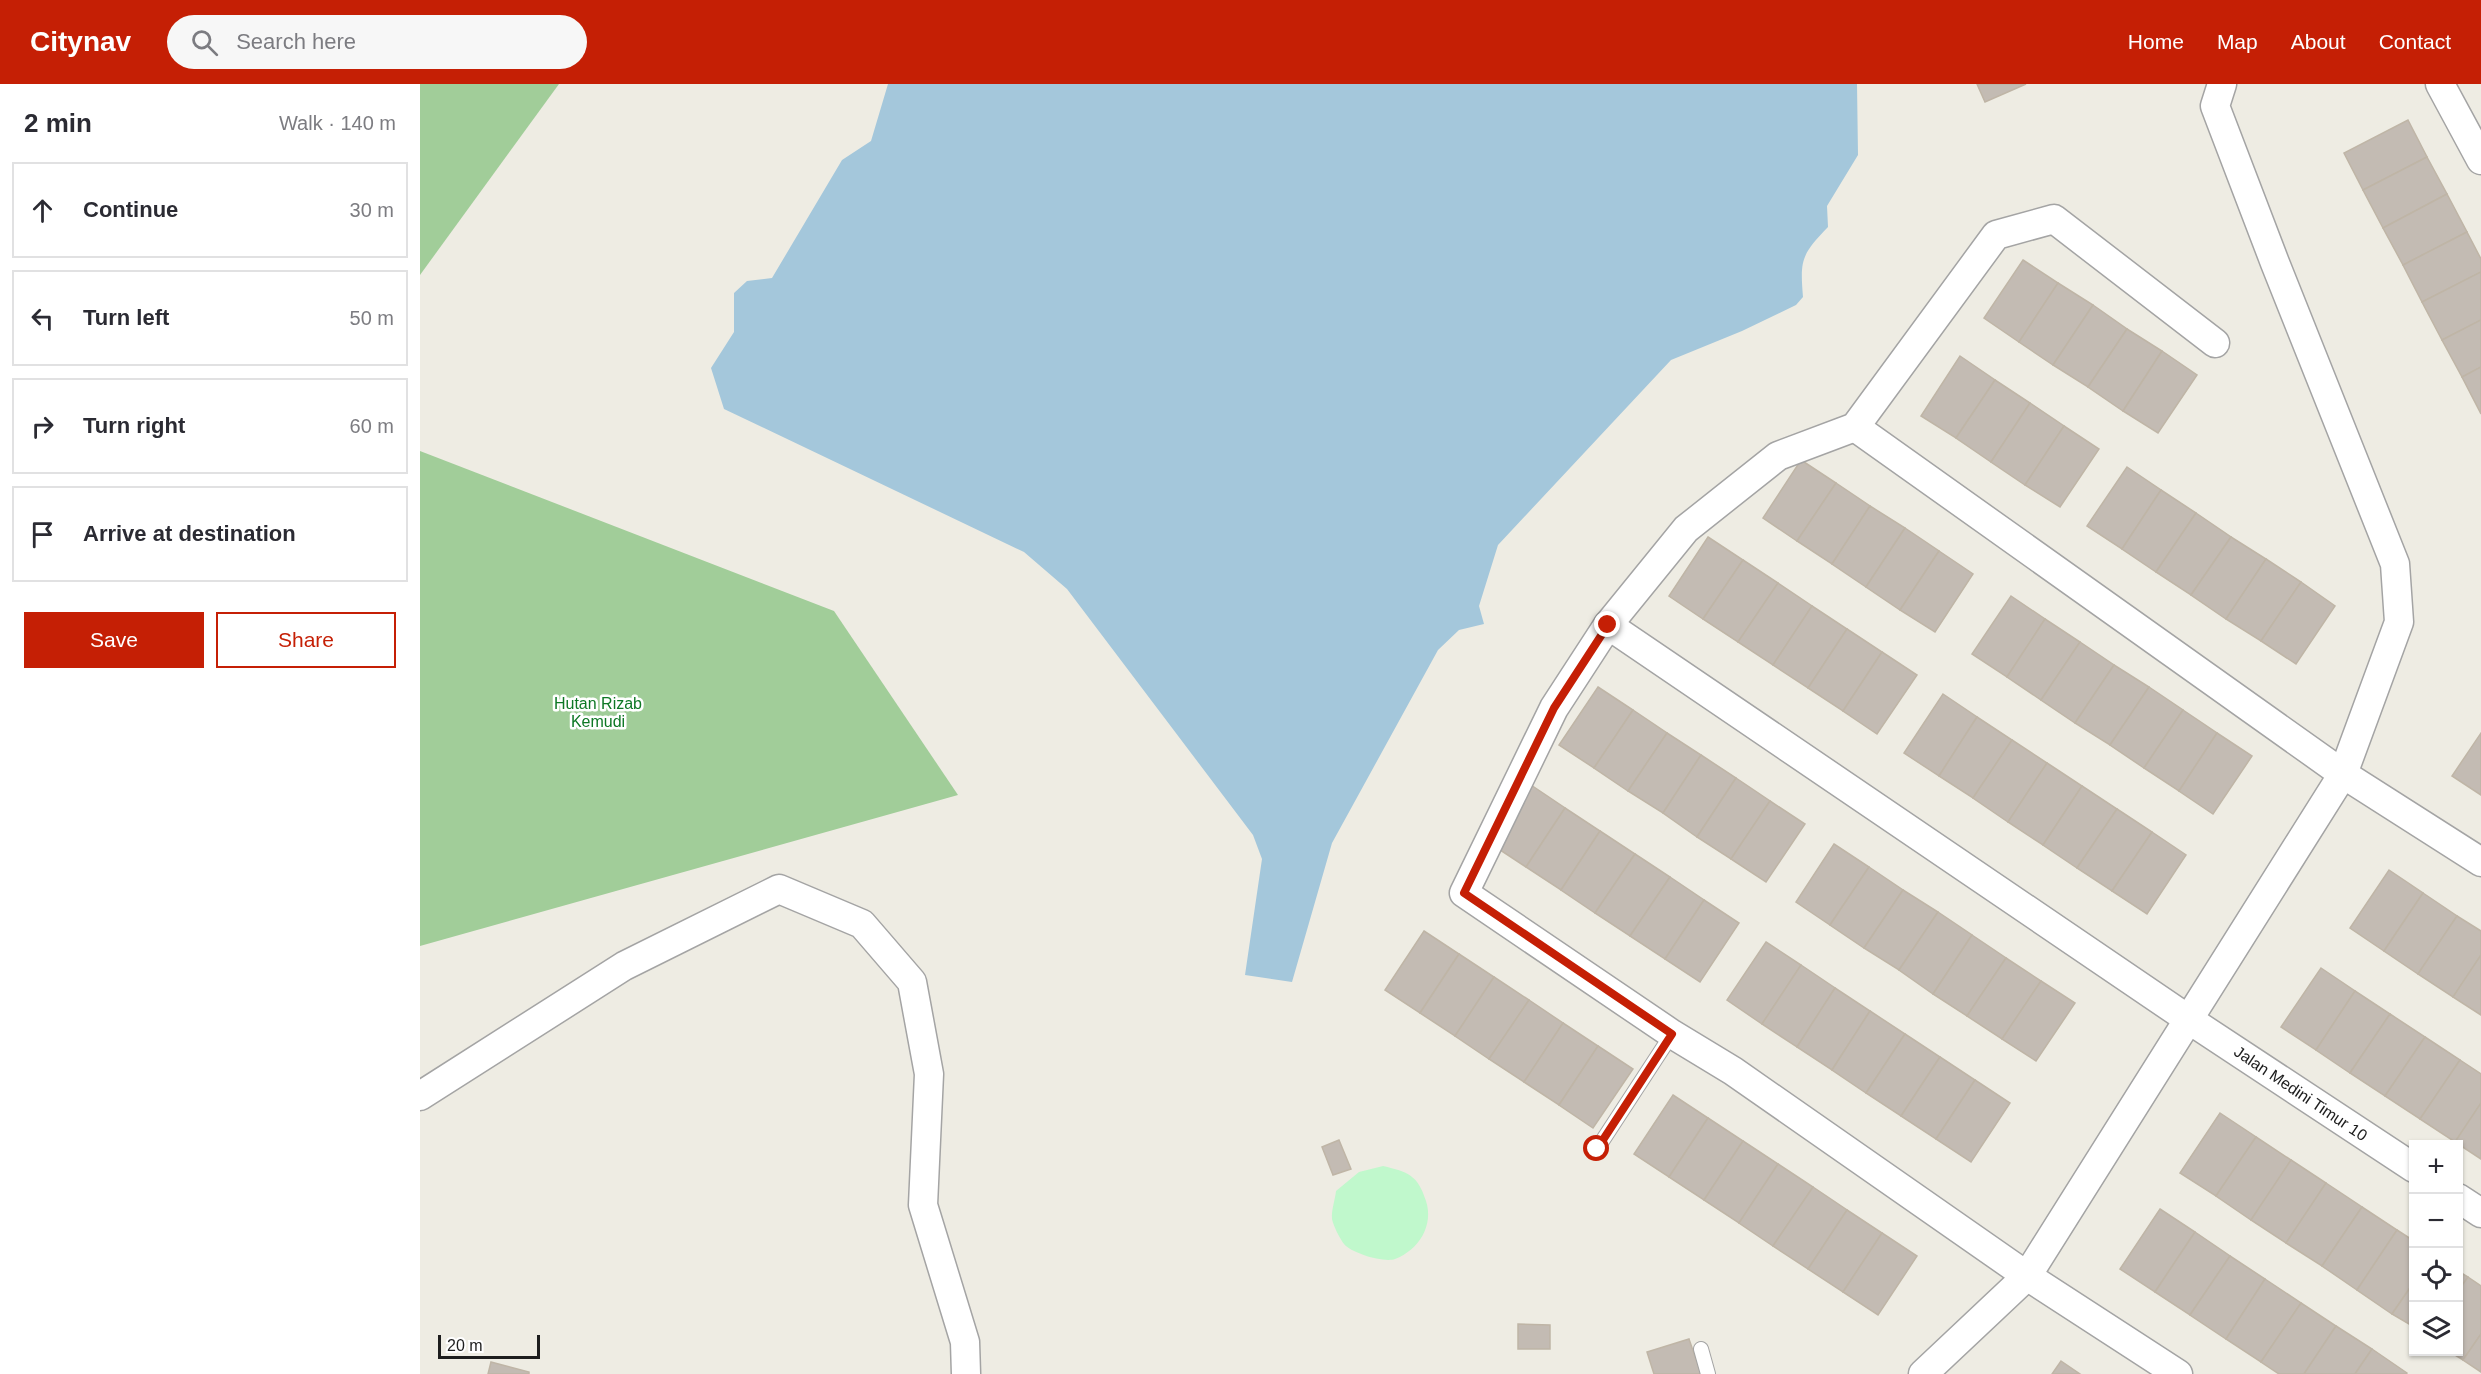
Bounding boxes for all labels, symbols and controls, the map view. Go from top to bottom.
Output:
search box [167,15,587,69]
text: Citynav [30,26,131,57]
icon: search [188,26,221,59]
text: Search here [236,29,356,54]
text: Home [2128,30,2184,53]
text: Map [2217,30,2258,53]
text: About [2291,30,2346,53]
text: Contact [2379,30,2451,53]
text: 2 min [24,108,92,138]
text: Walk · 140 m [279,112,396,134]
icon: ahead [26,194,59,227]
text: Continue [83,197,178,222]
text: 30 m [350,199,394,221]
icon: left [26,302,59,335]
text: Turn left [83,305,169,330]
text: 50 m [350,307,394,329]
icon: right [26,410,59,443]
text: Turn right [83,413,185,438]
text: 60 m [350,415,394,437]
icon: arrive [26,518,59,551]
text: Arrive at destination [83,521,296,546]
route end [1594,611,1620,637]
button: Save [24,612,204,668]
button: Share [216,612,396,668]
park label: Hutan Rizab Kemudi [554,695,642,730]
street label: Jalan Medini Timur 10 [2231,1043,2370,1144]
route start [1583,1135,1609,1161]
map controls [2409,1140,2463,1356]
button: + [2409,1140,2463,1194]
button: − [2409,1194,2463,1248]
button: locate [2409,1248,2463,1302]
button: layers [2409,1302,2463,1356]
scale bar [438,1332,540,1360]
text: 20 m [447,1337,483,1354]

